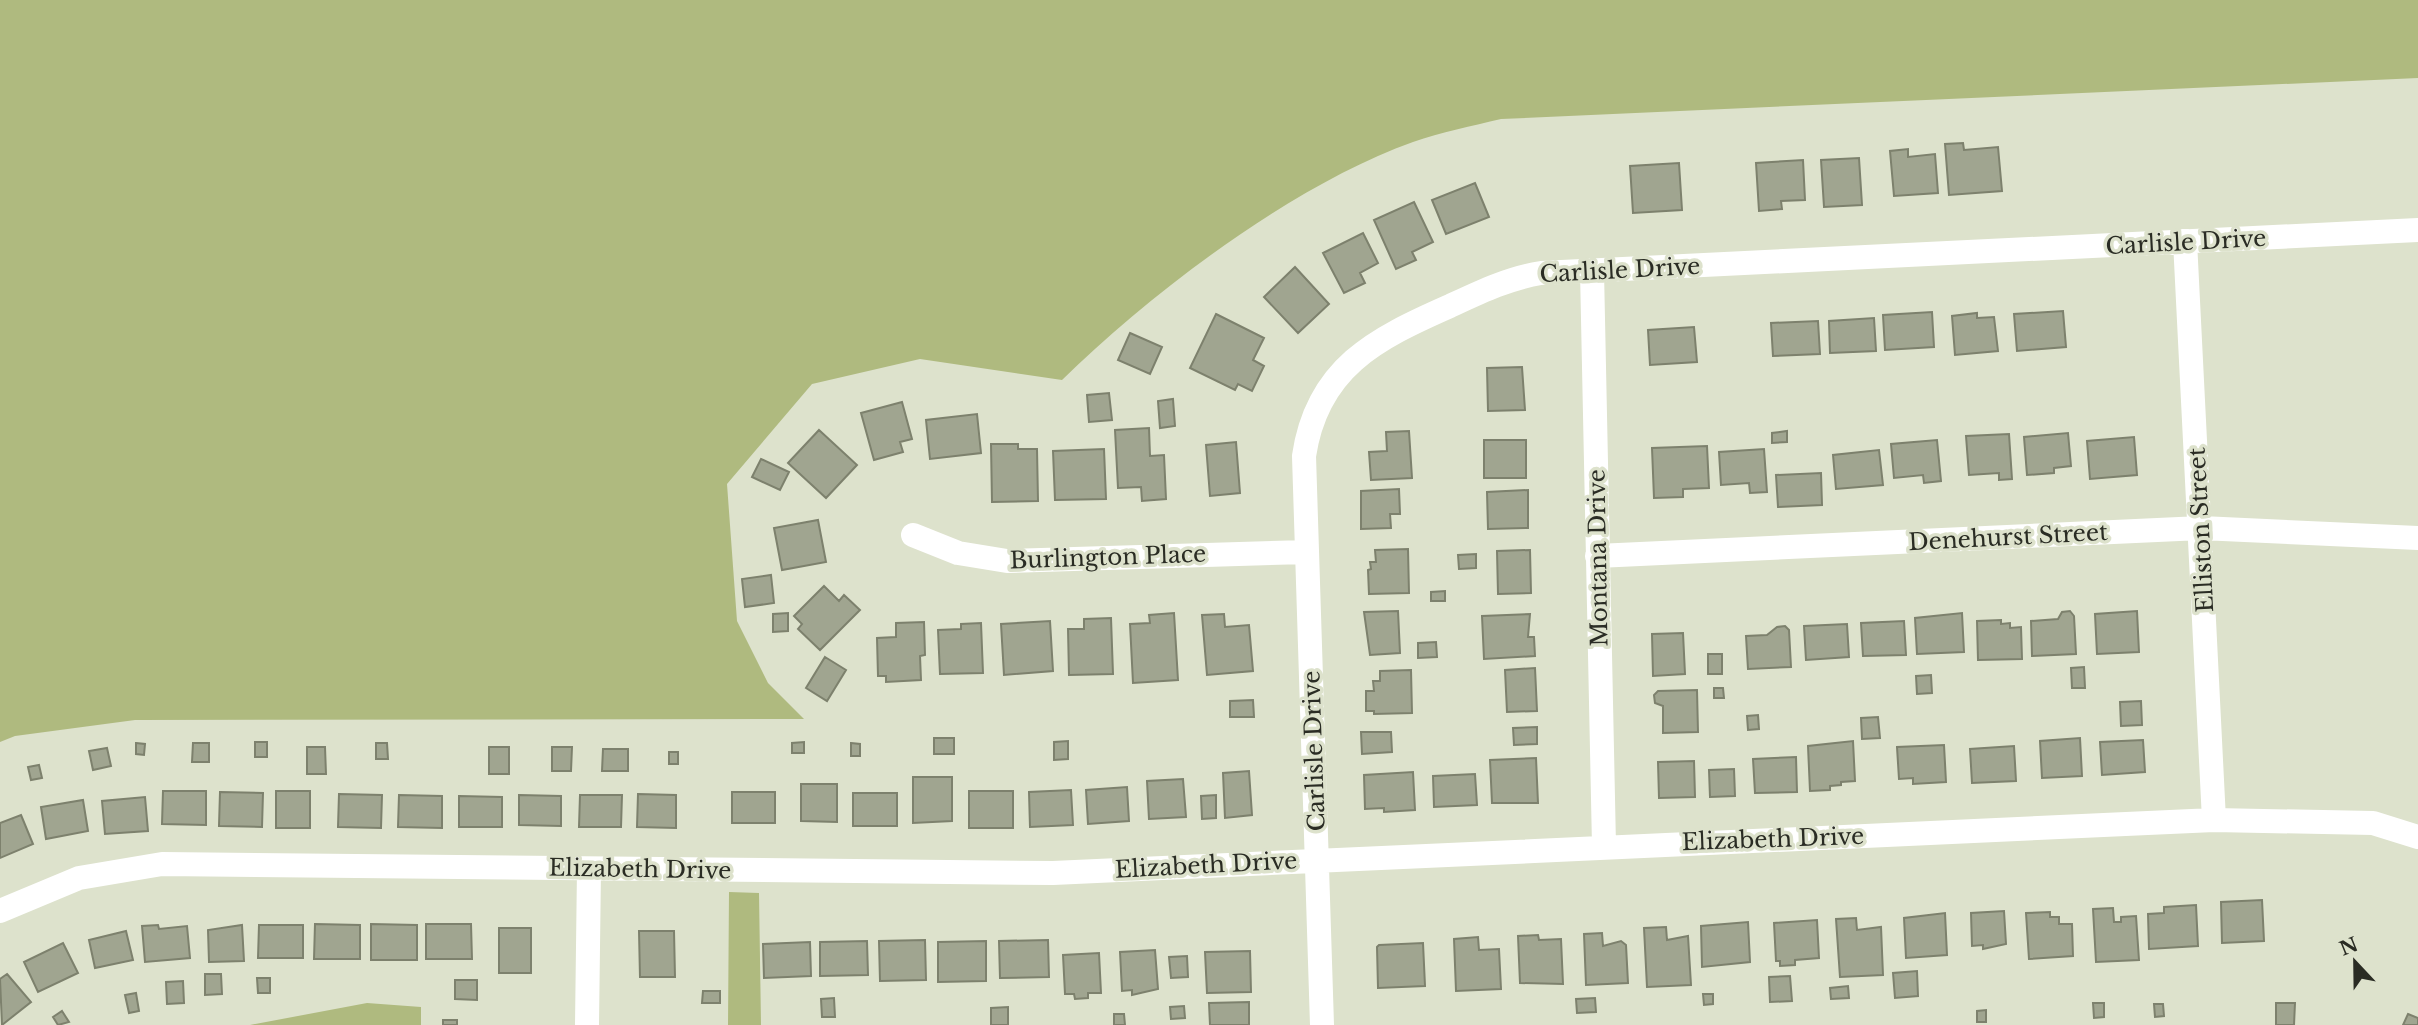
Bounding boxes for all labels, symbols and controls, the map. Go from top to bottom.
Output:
street label: Carlisle Drive [2105,224,2267,260]
street label: Carlisle Drive [1539,252,1701,288]
street label: Elliston Street [2183,446,2219,613]
street label: Montana Drive [1582,469,1614,647]
street label: Denehurst Street [1908,518,2109,556]
street label: Burlington Place [1009,540,1207,574]
street label: Carlisle Drive [1297,670,1331,832]
street label: Elizabeth Drive [1681,822,1865,856]
street label: Elizabeth Drive [1114,846,1298,884]
street label: Elizabeth Drive [548,853,732,885]
north arrow [2320,927,2390,997]
text: N [2336,933,2362,961]

